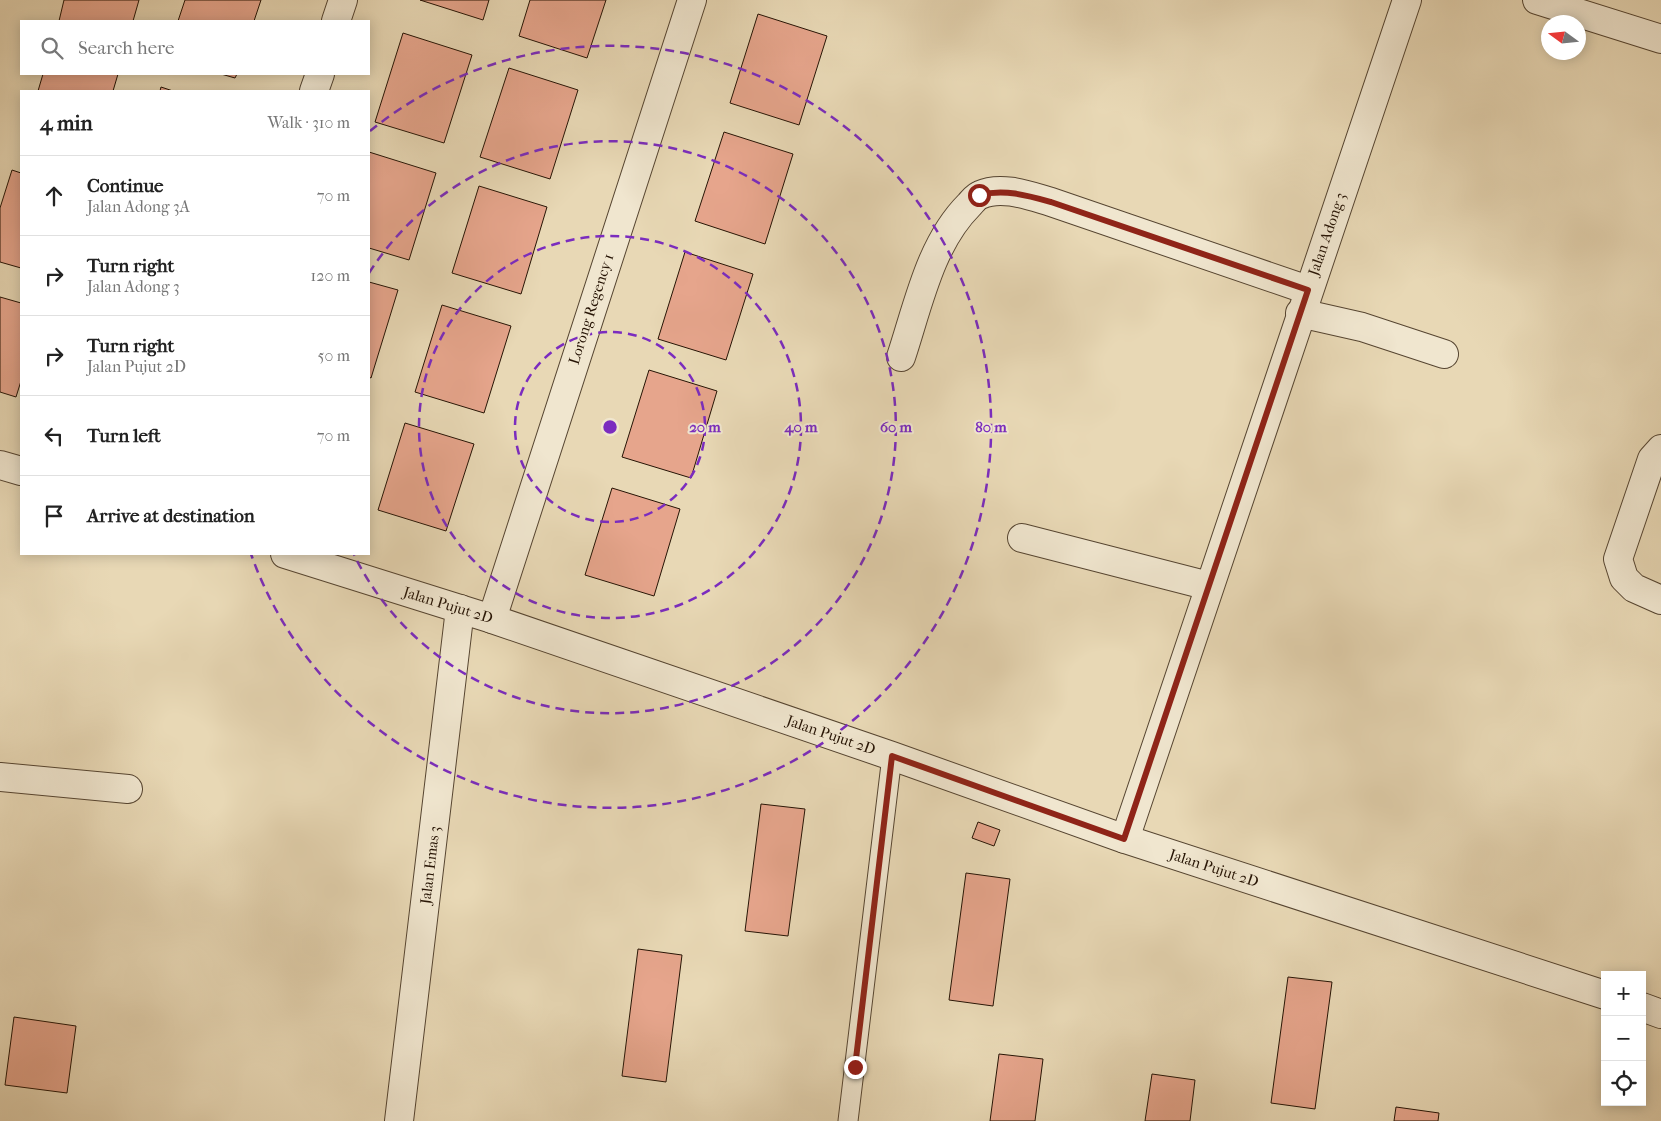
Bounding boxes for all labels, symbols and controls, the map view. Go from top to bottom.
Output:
north arrow [1541,15,1586,60]
search box [20,20,370,75]
icon: search [38,34,66,62]
text: Search here [78,37,174,59]
text: 4 min [40,111,93,135]
text: Walk · 310 m [267,113,350,132]
text: Continue [87,175,163,197]
icon: ahead [40,182,68,210]
route start [968,184,991,207]
text: 70 m [317,186,350,205]
street label: Jalan Adong 3 [1304,190,1350,279]
text: Jalan Adong 3A [87,197,190,216]
street label: Lorong Regency 1 [565,251,617,367]
text: Turn right [87,255,174,277]
icon: right [40,262,68,290]
text: 120 m [311,266,350,285]
text: Jalan Adong 3 [87,277,180,296]
text: Turn right [87,335,174,357]
icon: right [40,342,68,370]
text: 50 m [318,346,350,365]
text: Jalan Pujut 2D [87,357,186,376]
centre of rings [601,418,619,436]
text: 20 m [689,418,721,436]
text: 40 m [784,418,818,436]
text: 60 m [880,418,913,436]
text: 80 m [975,418,1007,436]
icon: left [40,422,68,450]
text: Turn left [87,425,161,447]
text: 70 m [317,426,350,445]
icon: arrive [40,502,68,530]
text: Arrive at destination [87,505,255,527]
street label: Jalan Pujut 2D [400,583,495,627]
street label: Jalan Pujut 2D [783,711,878,759]
street label: Jalan Emas 3 [416,825,444,906]
street label: Jalan Pujut 2D [1166,845,1261,891]
map controls [1601,971,1646,1106]
button: + [1601,971,1646,1016]
button: − [1601,1016,1646,1061]
route end [844,1056,867,1079]
button: locate [1601,1061,1646,1106]

